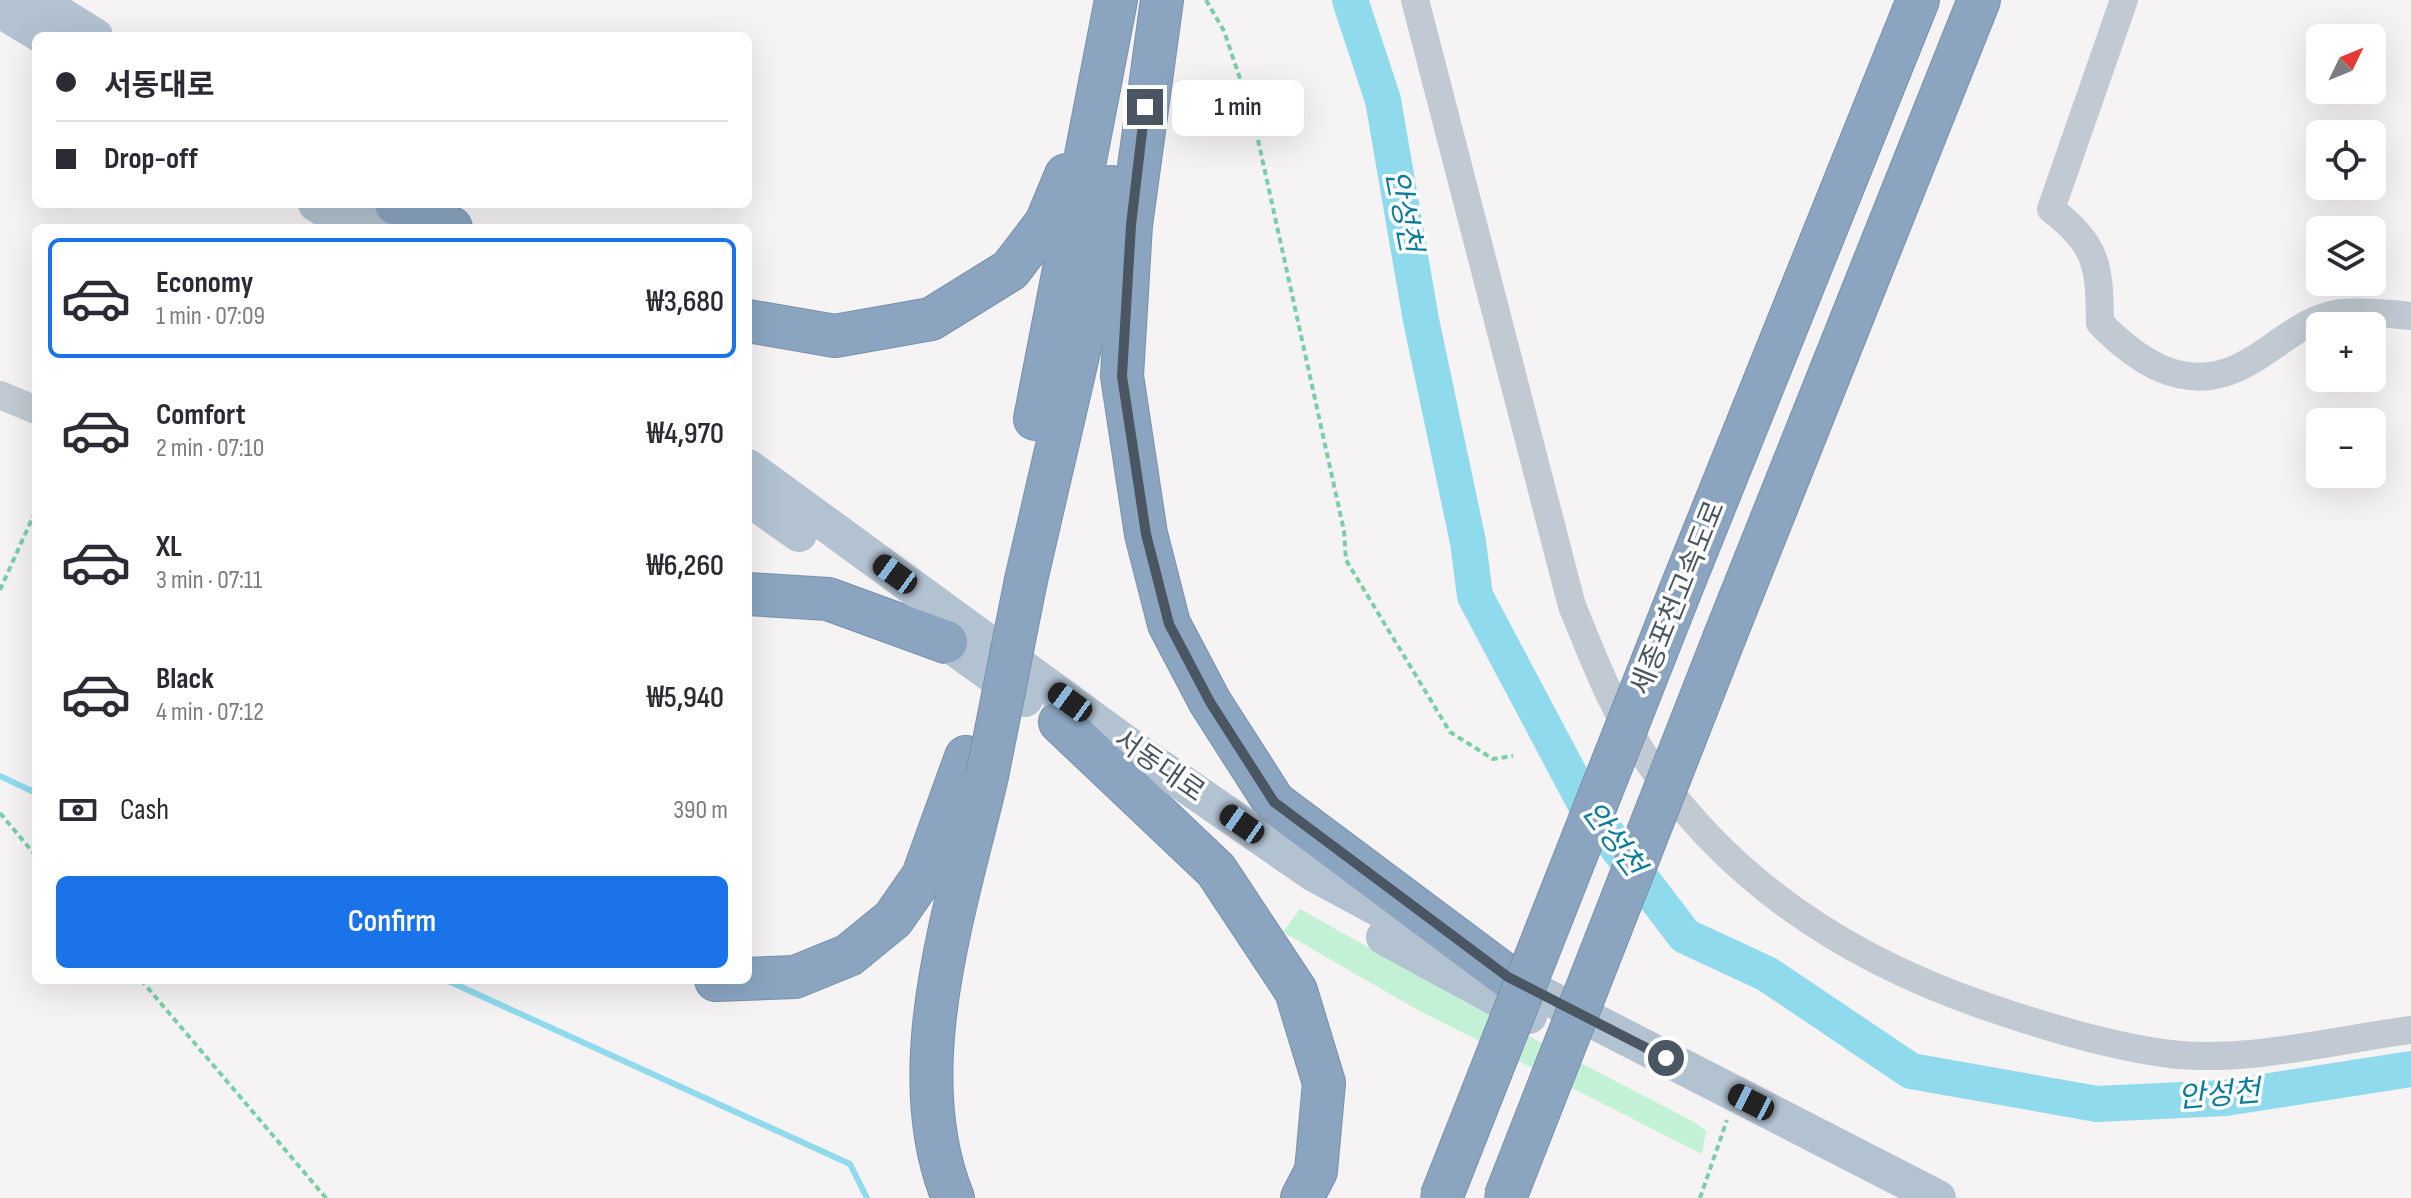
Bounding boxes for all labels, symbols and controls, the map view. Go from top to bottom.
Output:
north arrow [2306,24,2386,104]
map controls [2306,24,2386,488]
text: 서동대로 [104,68,214,104]
callout: 1 min [1173,79,1305,135]
route end [1127,89,1163,125]
text: 1 min [1214,92,1262,123]
button: locate [2306,120,2386,200]
text: Drop-off [104,141,198,177]
water label: 안성천 [1377,167,1429,258]
button: layers [2306,216,2386,296]
icon: car [60,262,132,334]
text: Economy [156,265,253,301]
text: ₩3,680 [646,284,724,320]
text: 1 min · 07:09 [156,301,265,332]
button: + [2306,312,2386,392]
icon: car [60,394,132,466]
text: Comfort [156,397,246,433]
button: − [2306,408,2386,488]
text: ₩4,970 [647,416,724,452]
text: 2 min · 07:10 [156,433,264,464]
street label: 세종포천고속도로 [1624,496,1732,700]
icon: car [60,526,132,598]
text: XL [156,529,182,565]
text: ₩6,260 [646,548,724,584]
car [869,550,921,598]
text: 3 min · 07:11 [156,565,262,596]
icon: car [60,658,132,730]
text: Black [156,661,214,697]
car [1044,678,1096,726]
text: ₩5,940 [647,680,724,716]
text: 4 min · 07:12 [156,697,264,728]
street label: 서동대로 [1107,723,1211,809]
icon: cash [56,788,100,832]
text: Cash [120,792,169,828]
text: 390 m [673,795,728,826]
water label: 안성천 [1574,795,1654,886]
car [1215,800,1269,848]
button: Confirm [56,876,728,968]
route start [1648,1040,1684,1076]
water label: 안성천 [2176,1073,2265,1117]
car [1724,1080,1778,1124]

